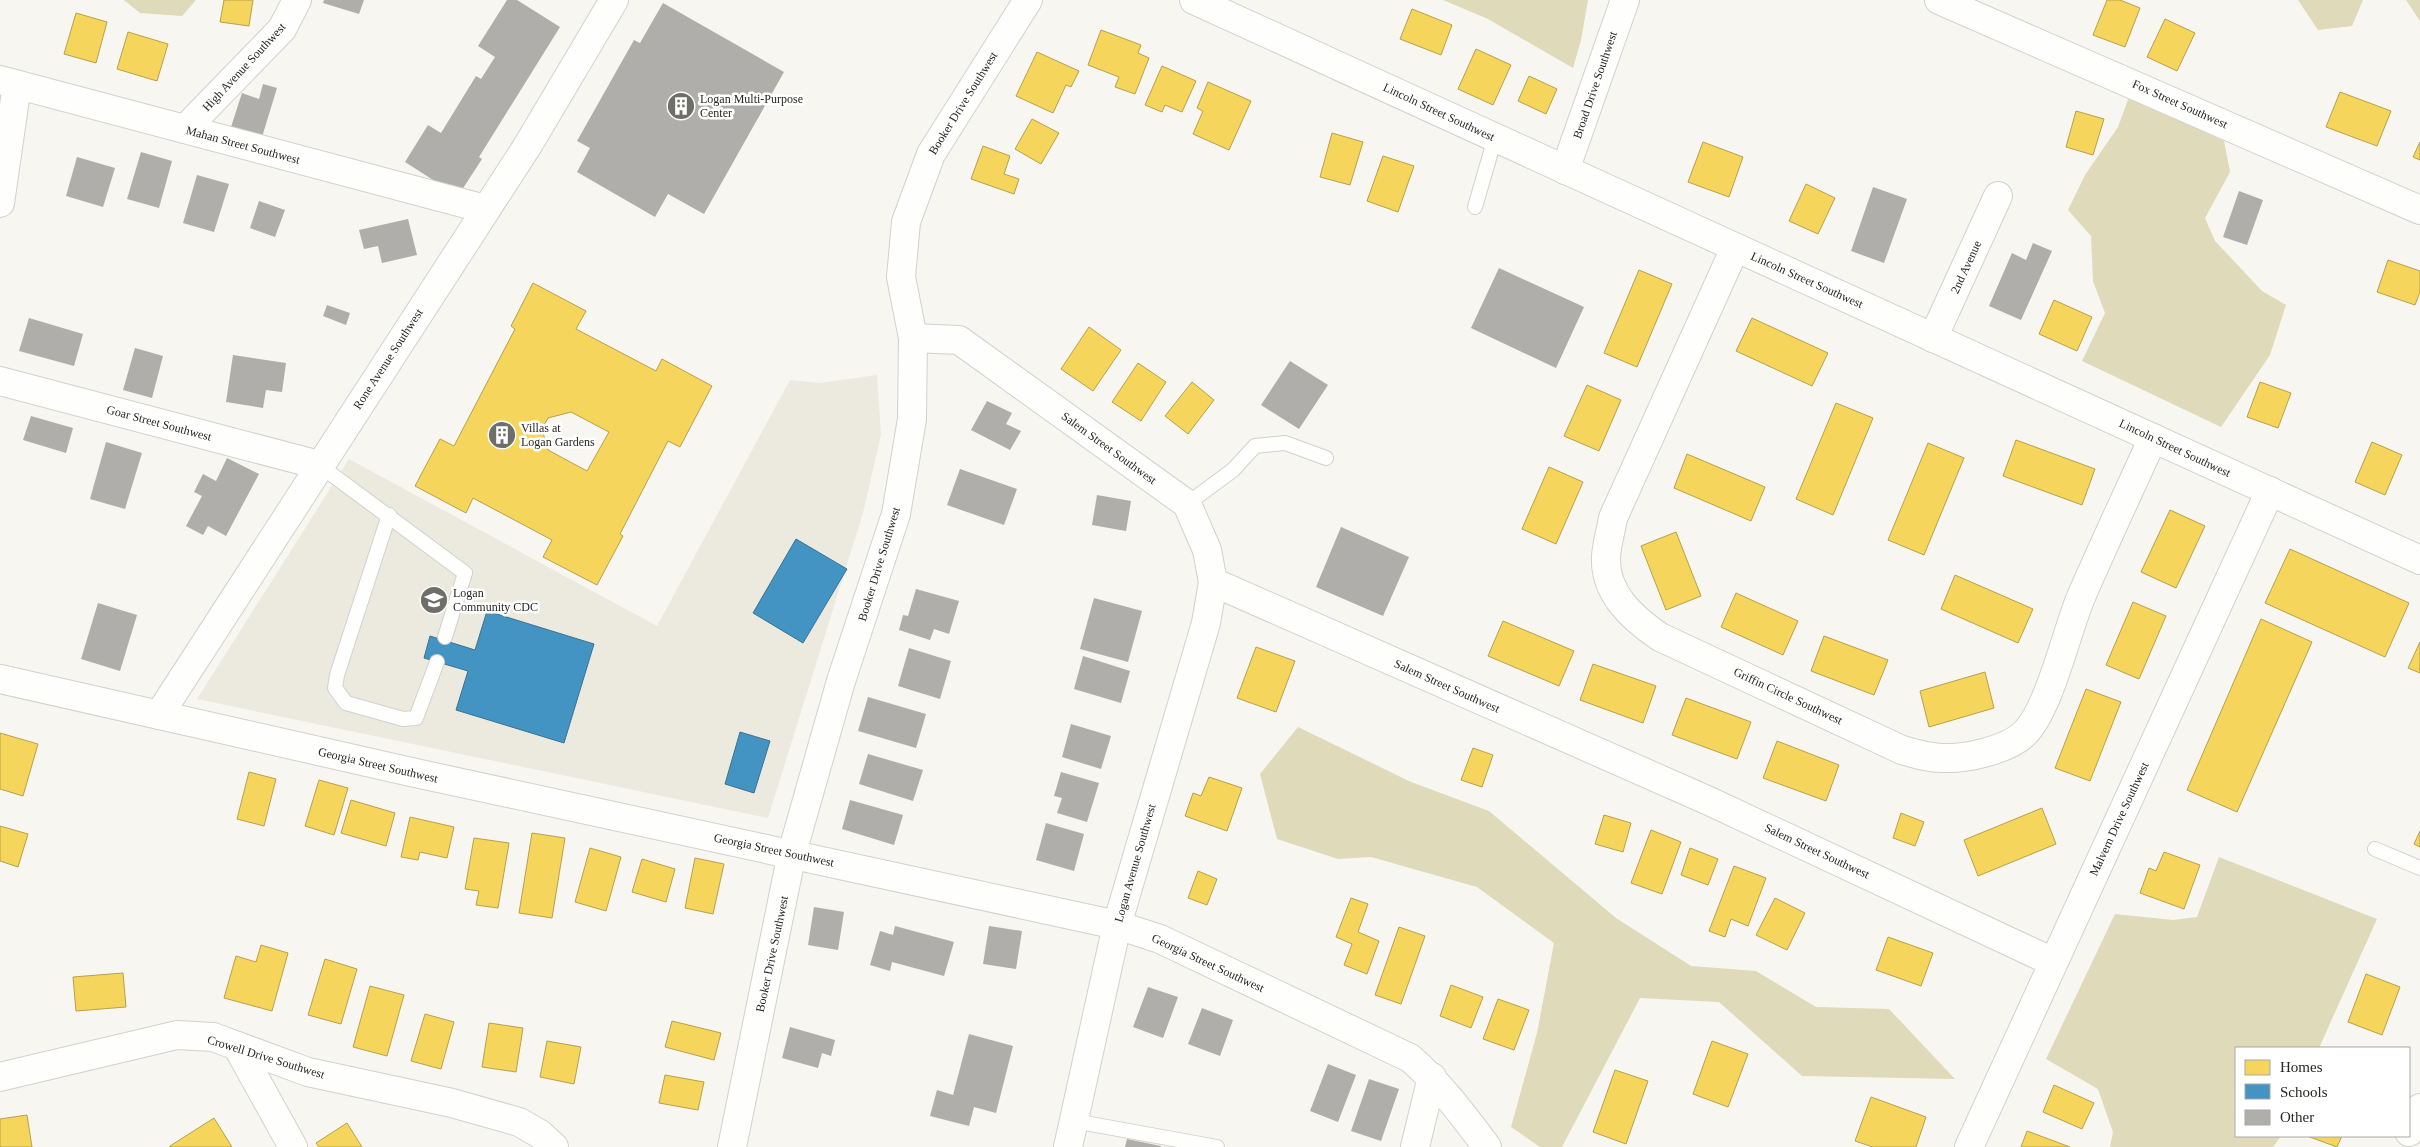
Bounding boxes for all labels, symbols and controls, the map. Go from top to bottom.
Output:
street label: High Avenue Southwest [199,19,289,114]
street label: Broad Drive Southwest [1570,29,1620,141]
street label: Booker Drive Southwest [926,48,1001,157]
street label: Fox Street Southwest [2130,77,2230,132]
street label: Lincoln Street Southwest [1381,80,1498,144]
building icon: Logan Multi-Purpose Center [666,91,696,121]
place label: Logan Multi-Purpose Center [700,92,803,120]
street label: Mahan Street Southwest [185,123,302,167]
street label: 2nd Avenue [1948,238,1984,296]
street label: Lincoln Street Southwest [1749,249,1866,311]
street label: Rone Avenue Southwest [350,306,426,412]
street label: Goar Street Southwest [105,402,214,444]
street label: Salem Street Southwest [1059,409,1160,488]
street label: Lincoln Street Southwest [2117,416,2234,480]
building icon: Villas at Logan Gardens [487,420,517,450]
place label: Villas at Logan Gardens [521,421,595,449]
street label: Booker Drive Southwest [855,505,903,623]
school or university icon: Logan Community CDC [419,585,449,615]
place label: Logan Community CDC [453,586,538,614]
street label: Salem Street Southwest [1392,656,1503,716]
street label: Griffin Circle Southwest [1731,665,1845,728]
street label: Georgia Street Southwest [317,744,440,786]
street label: Malvern Drive Southwest [2086,759,2152,878]
street label: Logan Avenue Southwest [1111,802,1159,924]
street label: Salem Street Southwest [1762,821,1872,882]
street label: Georgia Street Southwest [713,830,836,870]
street label: Booker Drive Southwest [753,894,791,1013]
street label: Georgia Street Southwest [1150,931,1267,995]
street label: Crowell Drive Southwest [206,1032,327,1082]
legend [2235,1047,2410,1137]
text: Homes [2280,1059,2323,1075]
text: Schools [2280,1084,2328,1100]
text: Other [2280,1109,2314,1125]

